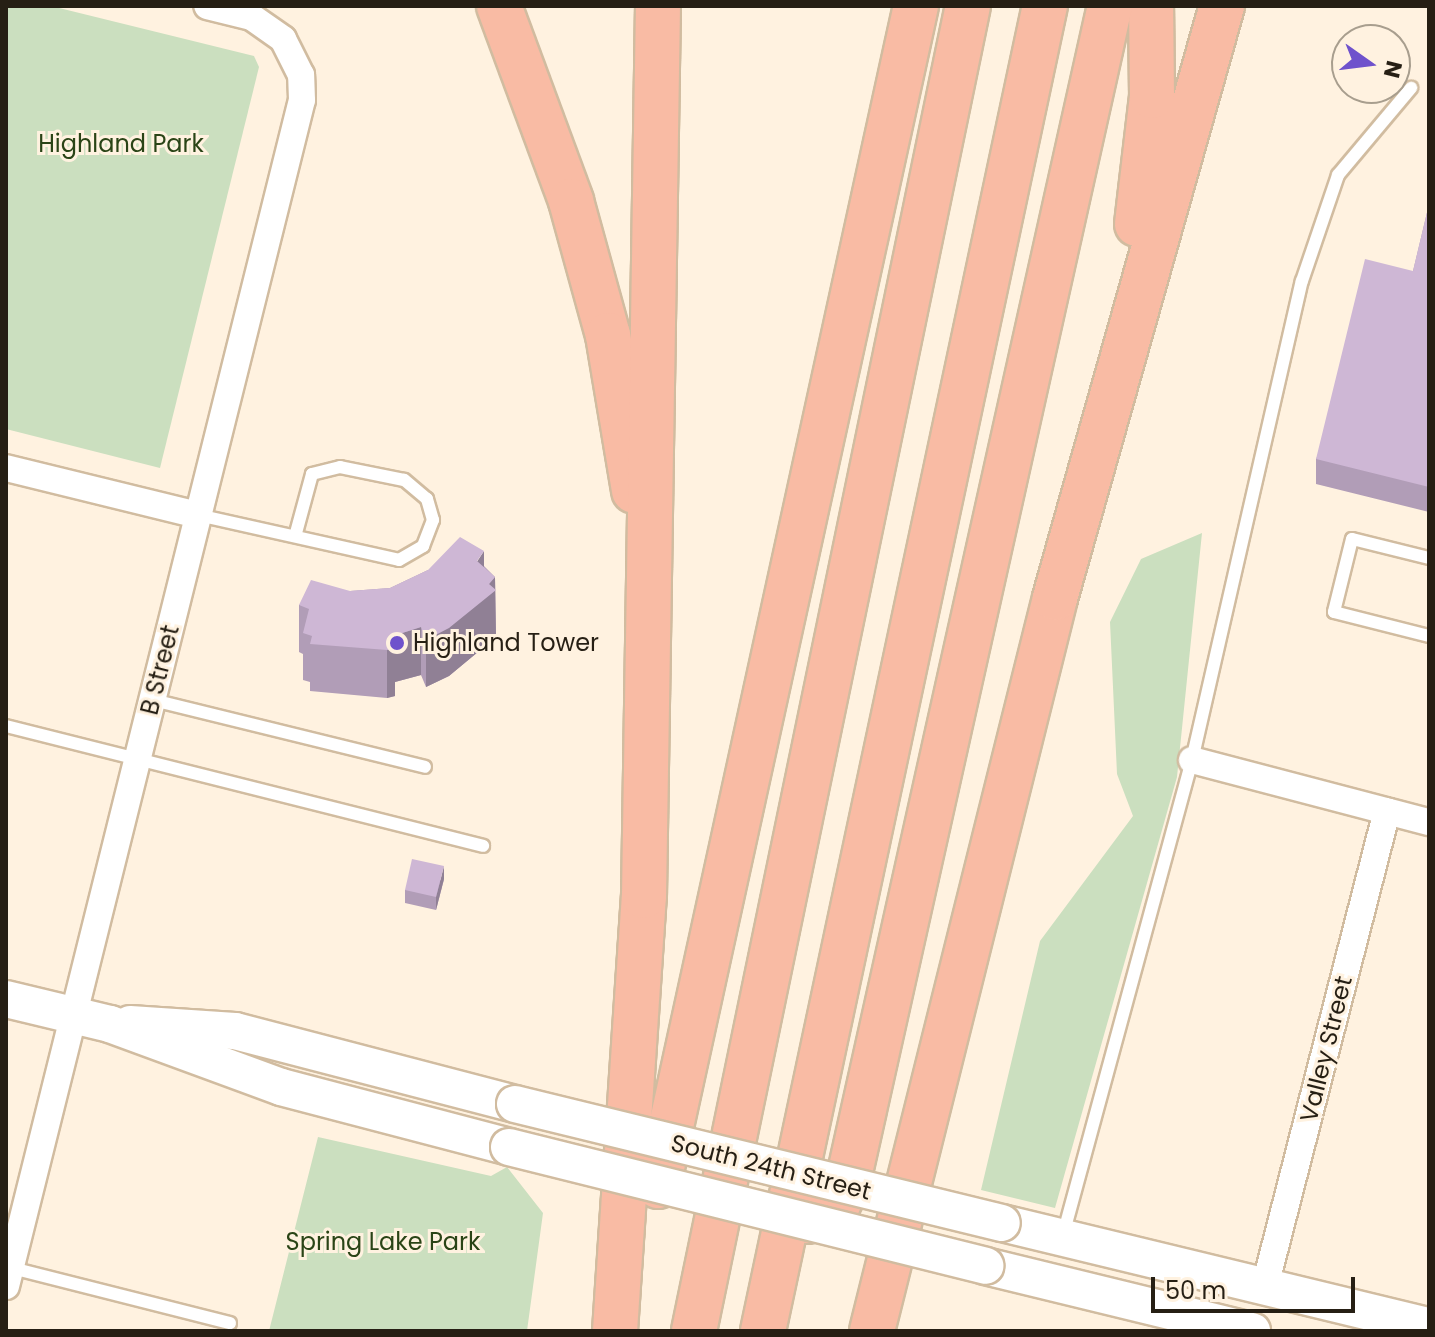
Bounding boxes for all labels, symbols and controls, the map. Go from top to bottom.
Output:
north arrow [1331,24,1411,104]
text: N [1376,58,1410,81]
park label: Highland Park [38,130,204,158]
street label: B Street [135,622,185,718]
place label: Highland Tower [413,629,599,657]
marker: Highland Tower [388,634,406,652]
street label: Valley Street [1294,973,1358,1125]
street label: South 24th Street [668,1128,874,1206]
park label: Spring Lake Park [286,1228,480,1256]
scale bar [1155,1261,1359,1311]
text: 50 m [1165,1274,1226,1307]

